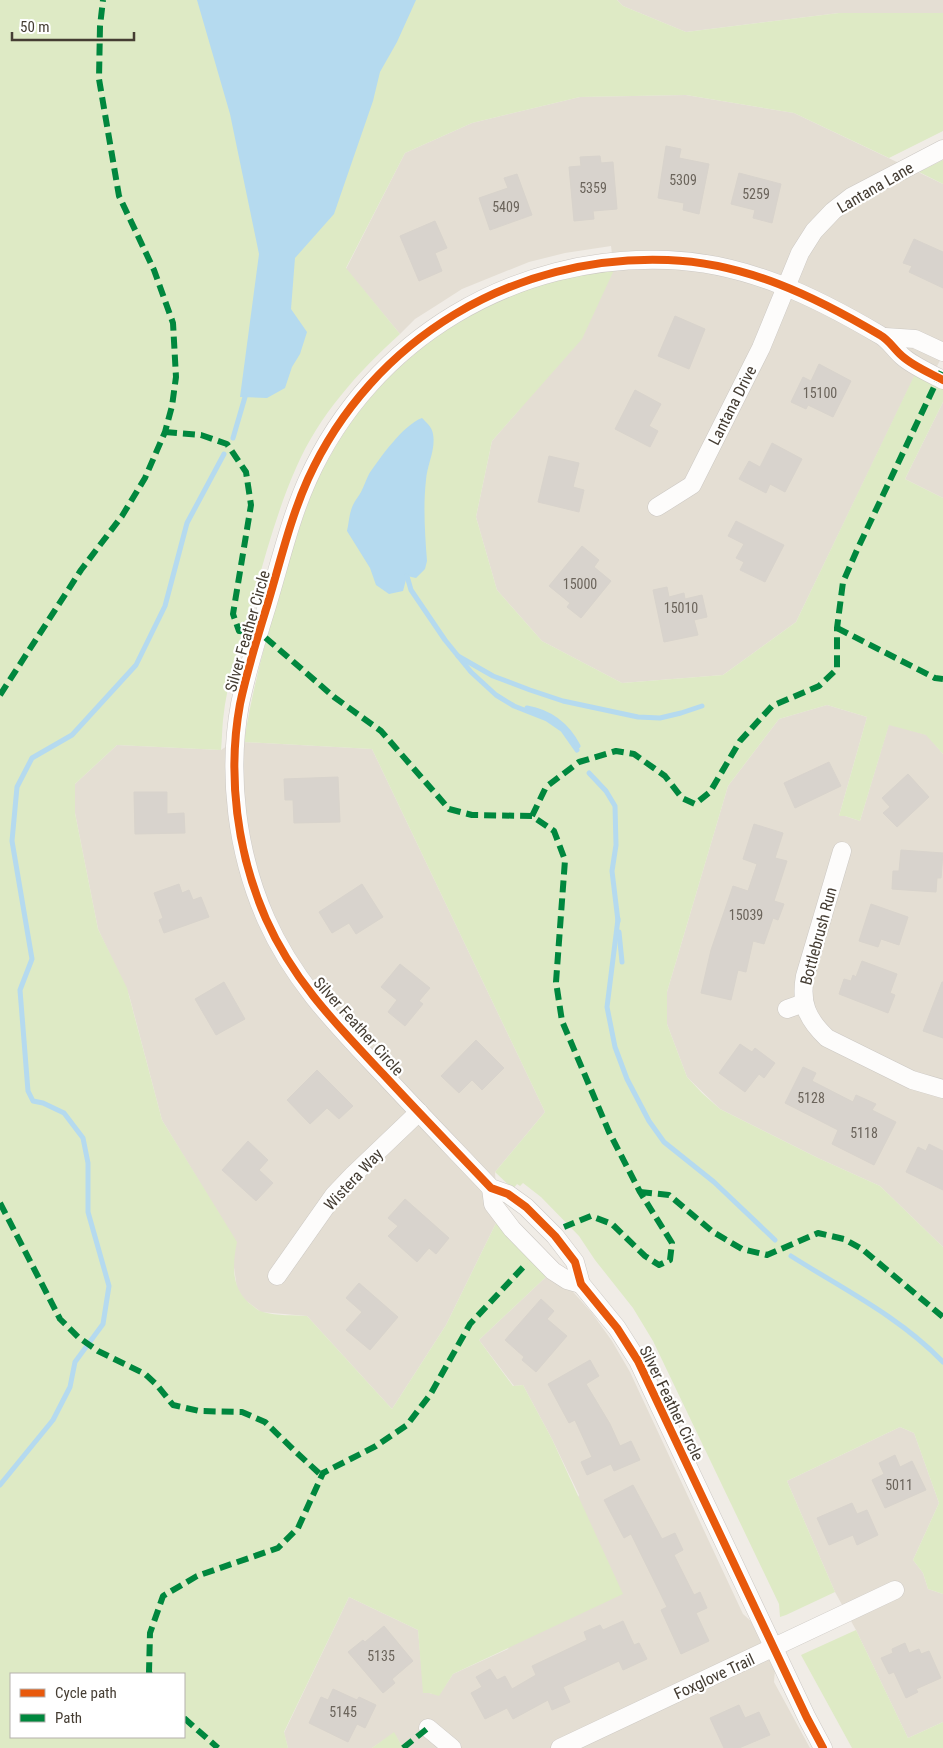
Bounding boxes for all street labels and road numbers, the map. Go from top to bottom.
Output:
street label: Lantana Lane [834,158,917,217]
street label: Lantana Drive [704,362,761,448]
street label: Silver Feather Circle [221,568,274,694]
street label: Bottlebrush Run [796,885,841,987]
street label: Silver Feather Circle [310,973,408,1079]
street label: Wistera Way [320,1144,387,1214]
street label: Silver Feather Circle [635,1343,708,1464]
street label: Foxglove Trail [671,1650,757,1703]

